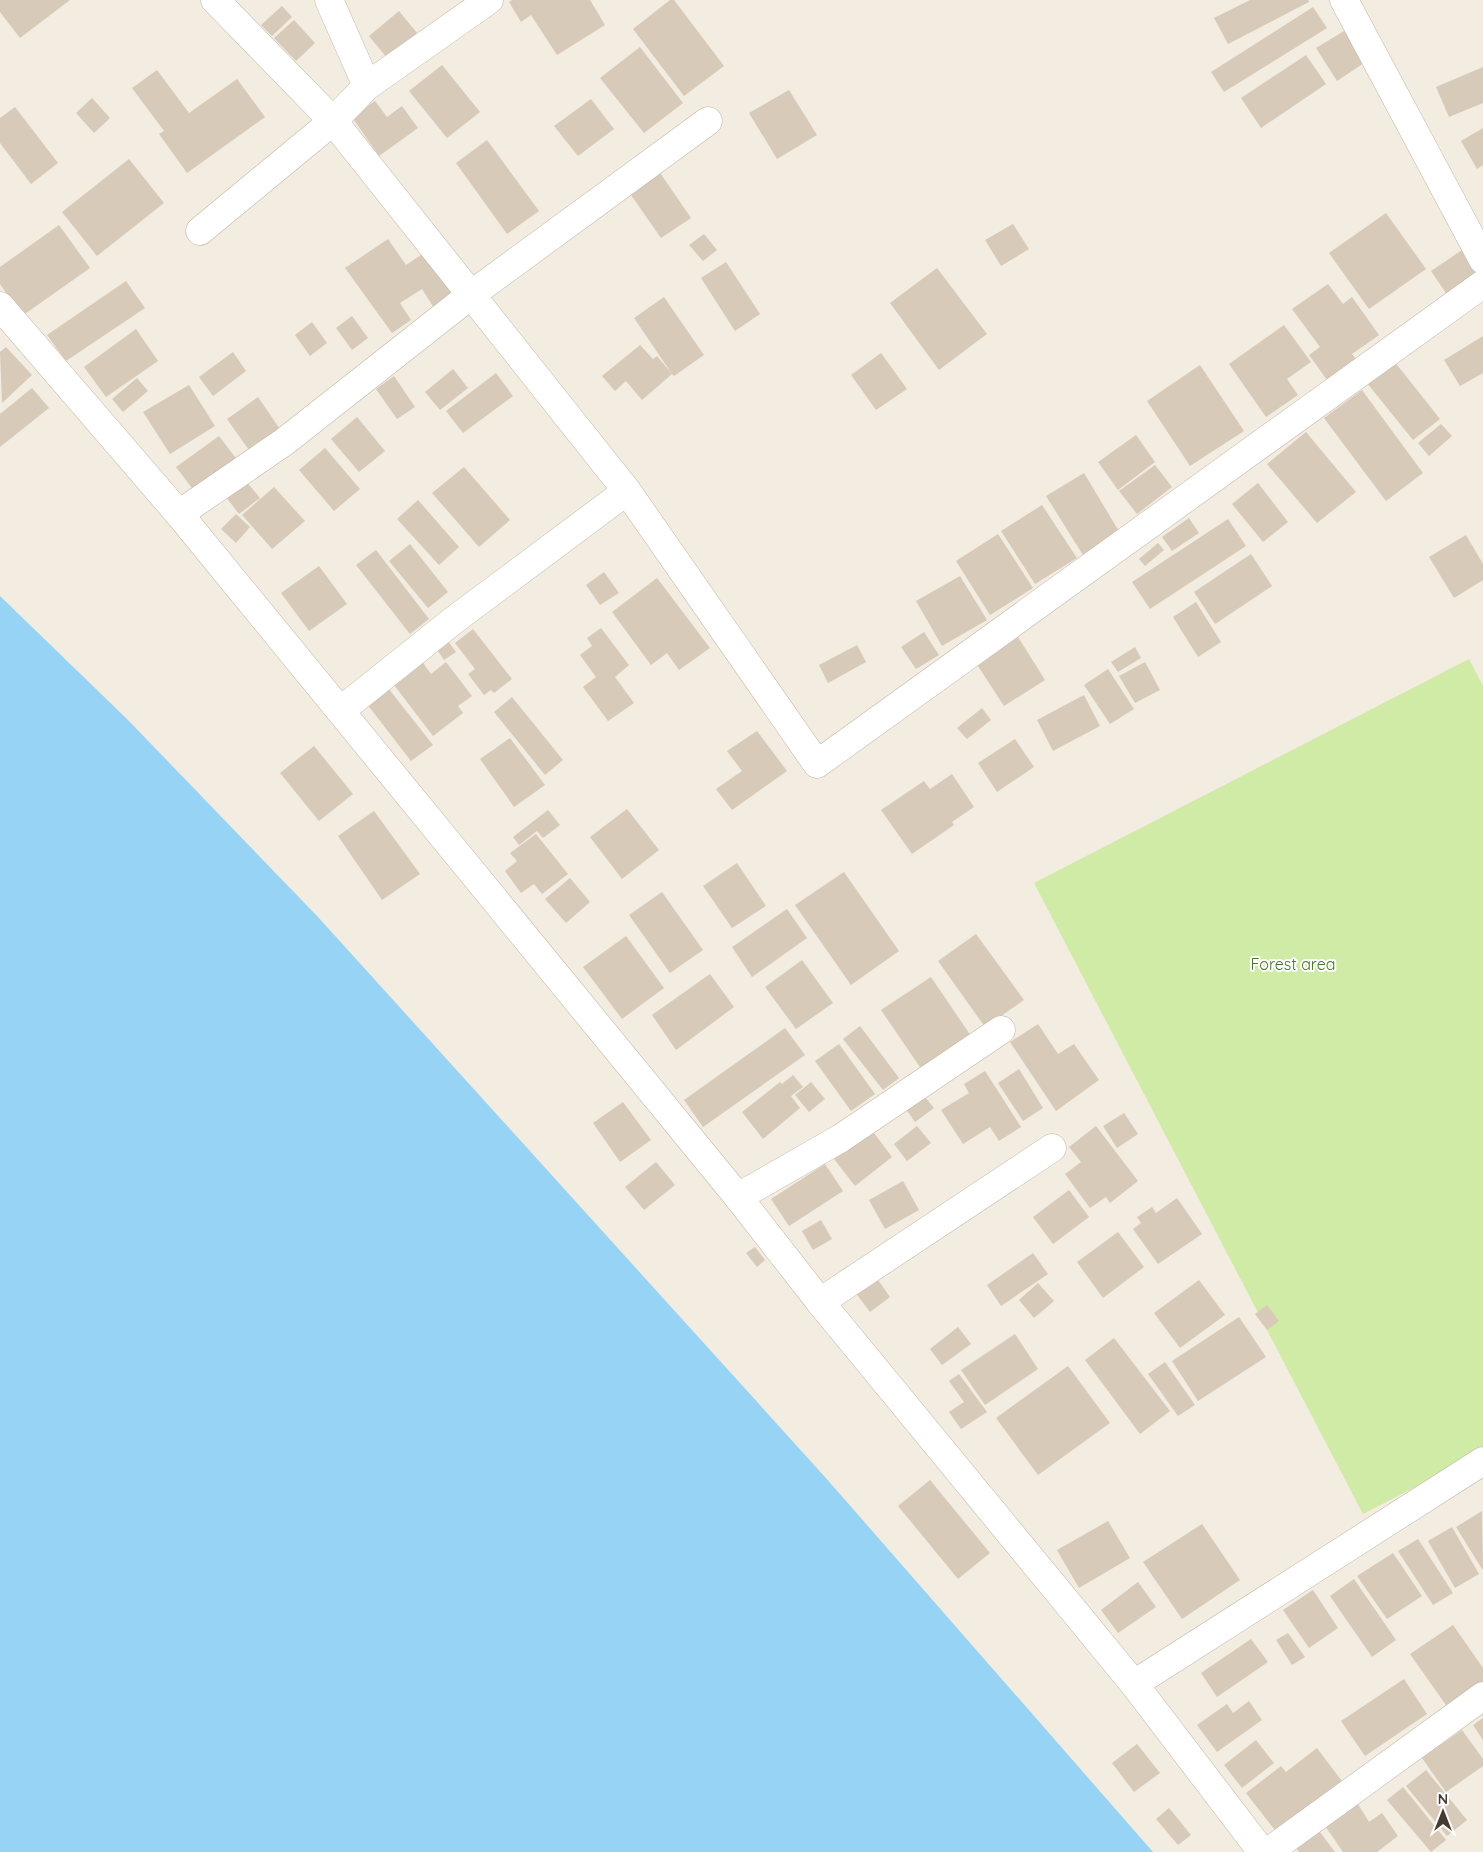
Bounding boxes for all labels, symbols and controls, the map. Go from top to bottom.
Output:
park label: Forest area [1251,954,1335,974]
north arrow [1418,1787,1468,1837]
text: N [1438,1790,1448,1808]

